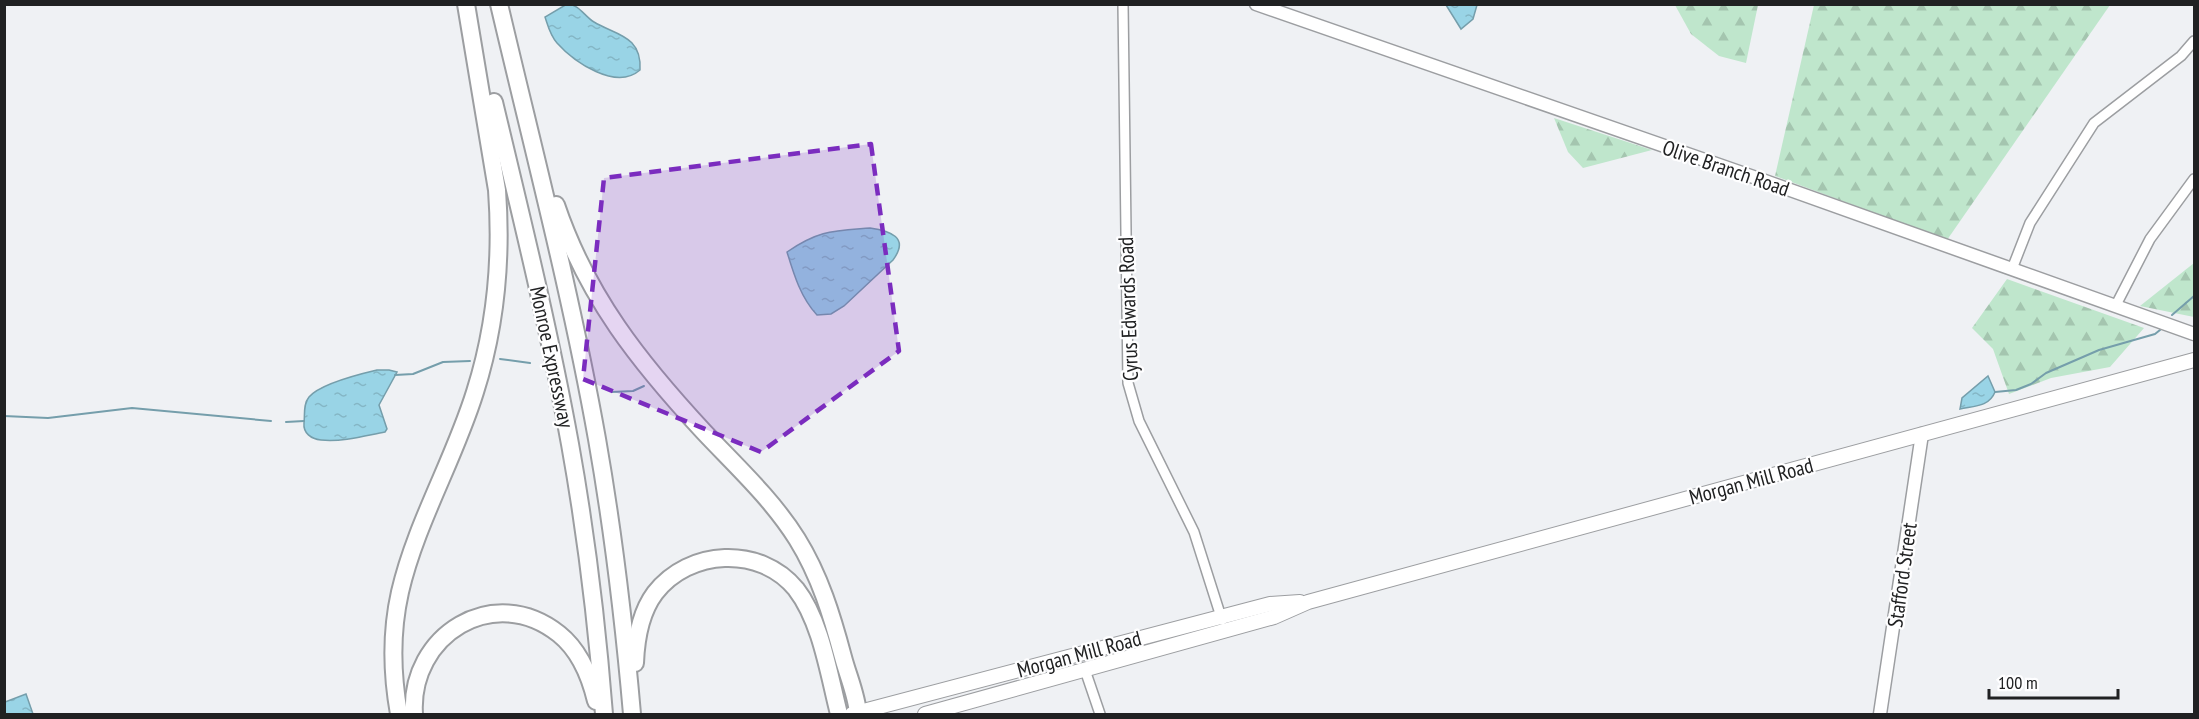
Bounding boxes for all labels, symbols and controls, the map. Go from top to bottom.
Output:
street label: Olive Branch Road [1659,134,1793,202]
street label: Cyrus Edwards Road [1112,236,1144,382]
street label: Monroe Expressway [524,284,580,430]
street label: Morgan Mill Road [1686,451,1816,511]
street label: Stafford Street [1881,521,1923,629]
street label: Morgan Mill Road [1014,624,1144,684]
scale bar [1989,662,2118,700]
text: 100 m [1998,671,2038,694]

